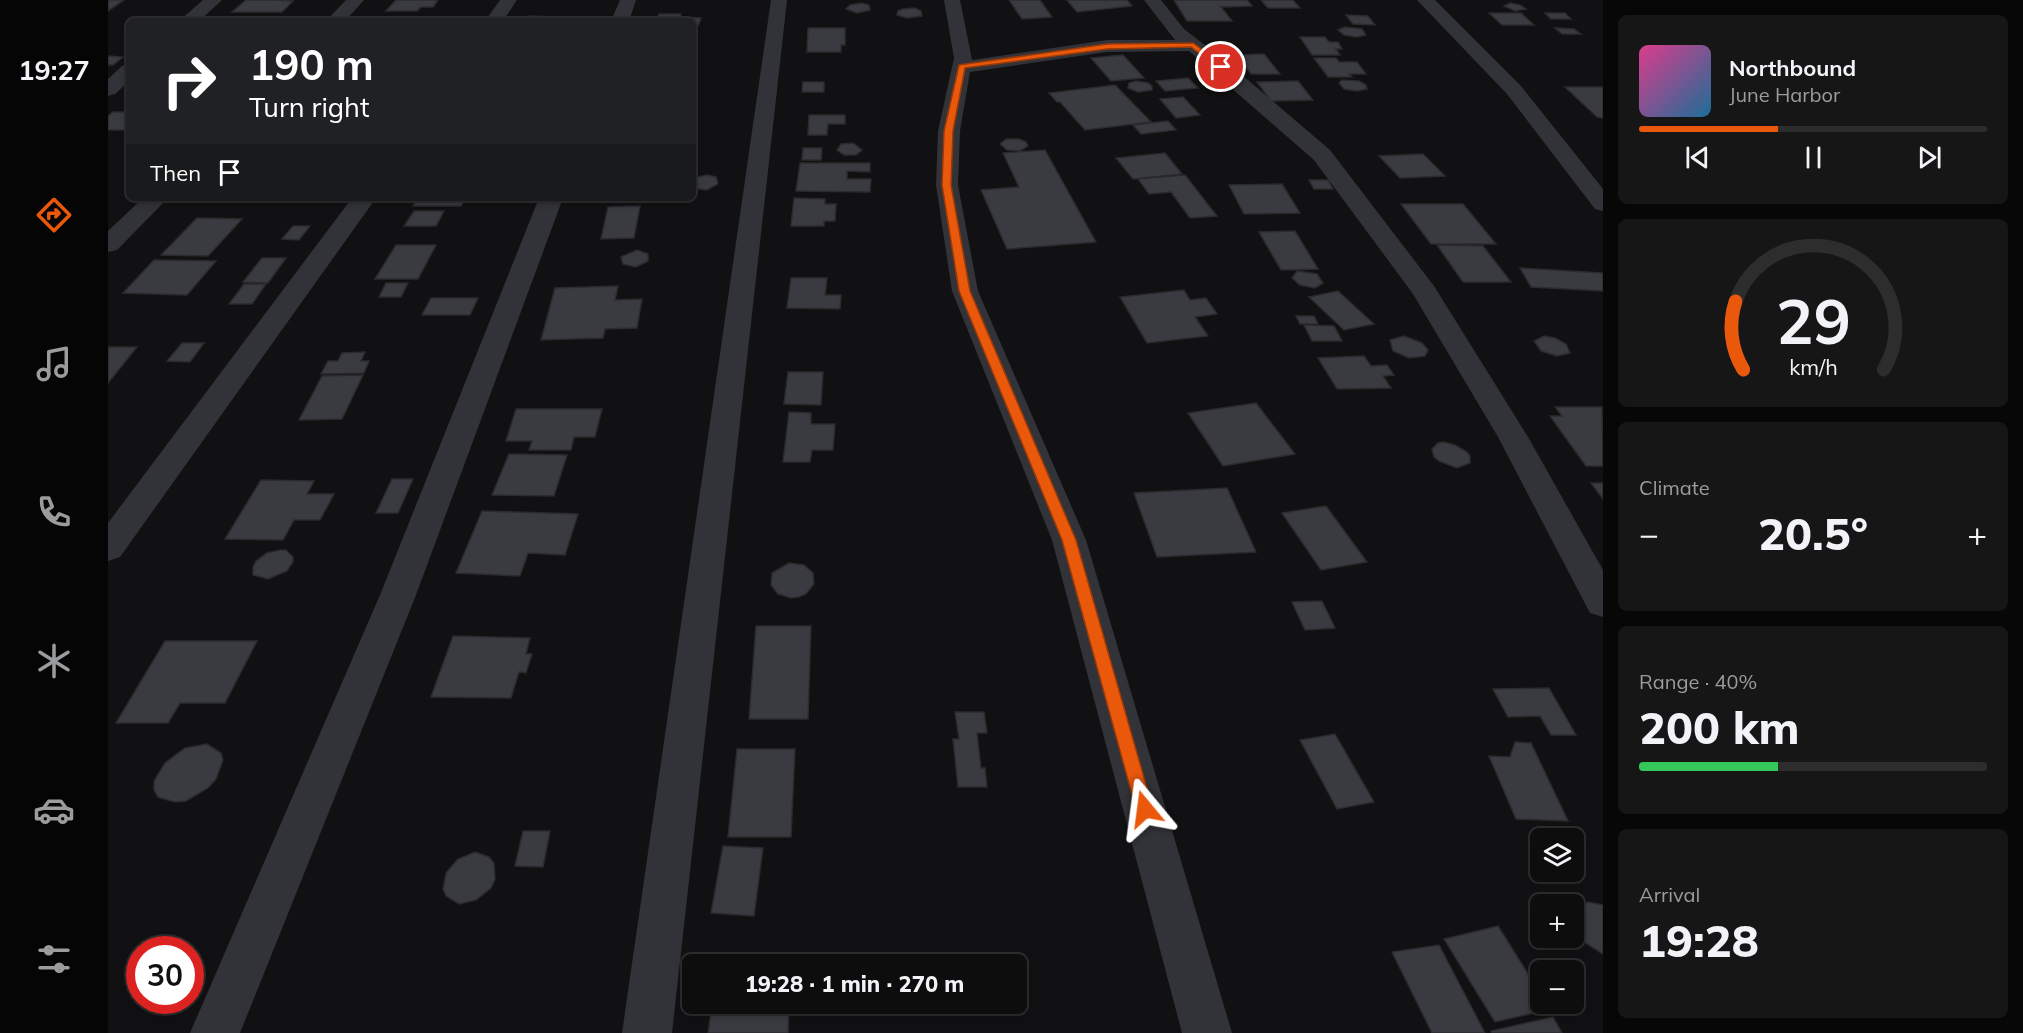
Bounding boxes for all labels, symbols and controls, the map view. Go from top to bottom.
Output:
text: 190 m [249,38,374,91]
pin [1195,41,1246,92]
icon: right [150,42,228,120]
icon: arrive [1204,50,1237,83]
text: 19:27 [18,53,90,87]
text: Northbound [1729,54,1856,82]
text: June Harbor [1729,82,1840,107]
text: Turn right [249,90,369,124]
icon: previous [1681,141,1714,174]
icon: pause [1797,141,1830,174]
icon: next [1913,141,1946,174]
icon: arrive [213,156,246,189]
text: Then [150,159,201,187]
icon: directions [33,194,75,236]
text: 29 [1776,281,1850,360]
icon: music [33,343,75,385]
text: km/h [1789,353,1837,380]
text: Climate [1639,475,1710,500]
icon: phone [33,491,75,533]
text: 20.5° [1758,505,1868,561]
text: − [1639,513,1659,554]
text: + [1967,513,1987,554]
icon: climate [33,640,75,682]
text: Range · 40% [1639,669,1757,694]
text: 200 km [1639,699,1800,755]
position arrow [1113,777,1177,841]
icon: car [33,789,75,831]
map controls [1530,828,1584,1014]
button: layers [1530,828,1584,882]
text: Arrival [1639,882,1700,907]
button: + [1530,894,1584,948]
text: 19:28 [1639,912,1759,968]
speed limit sign: 30 [126,936,204,1014]
icon: filters [33,938,75,980]
button: − [1530,960,1584,1014]
text: 19:28 · 1 min · 270 m [745,970,964,998]

